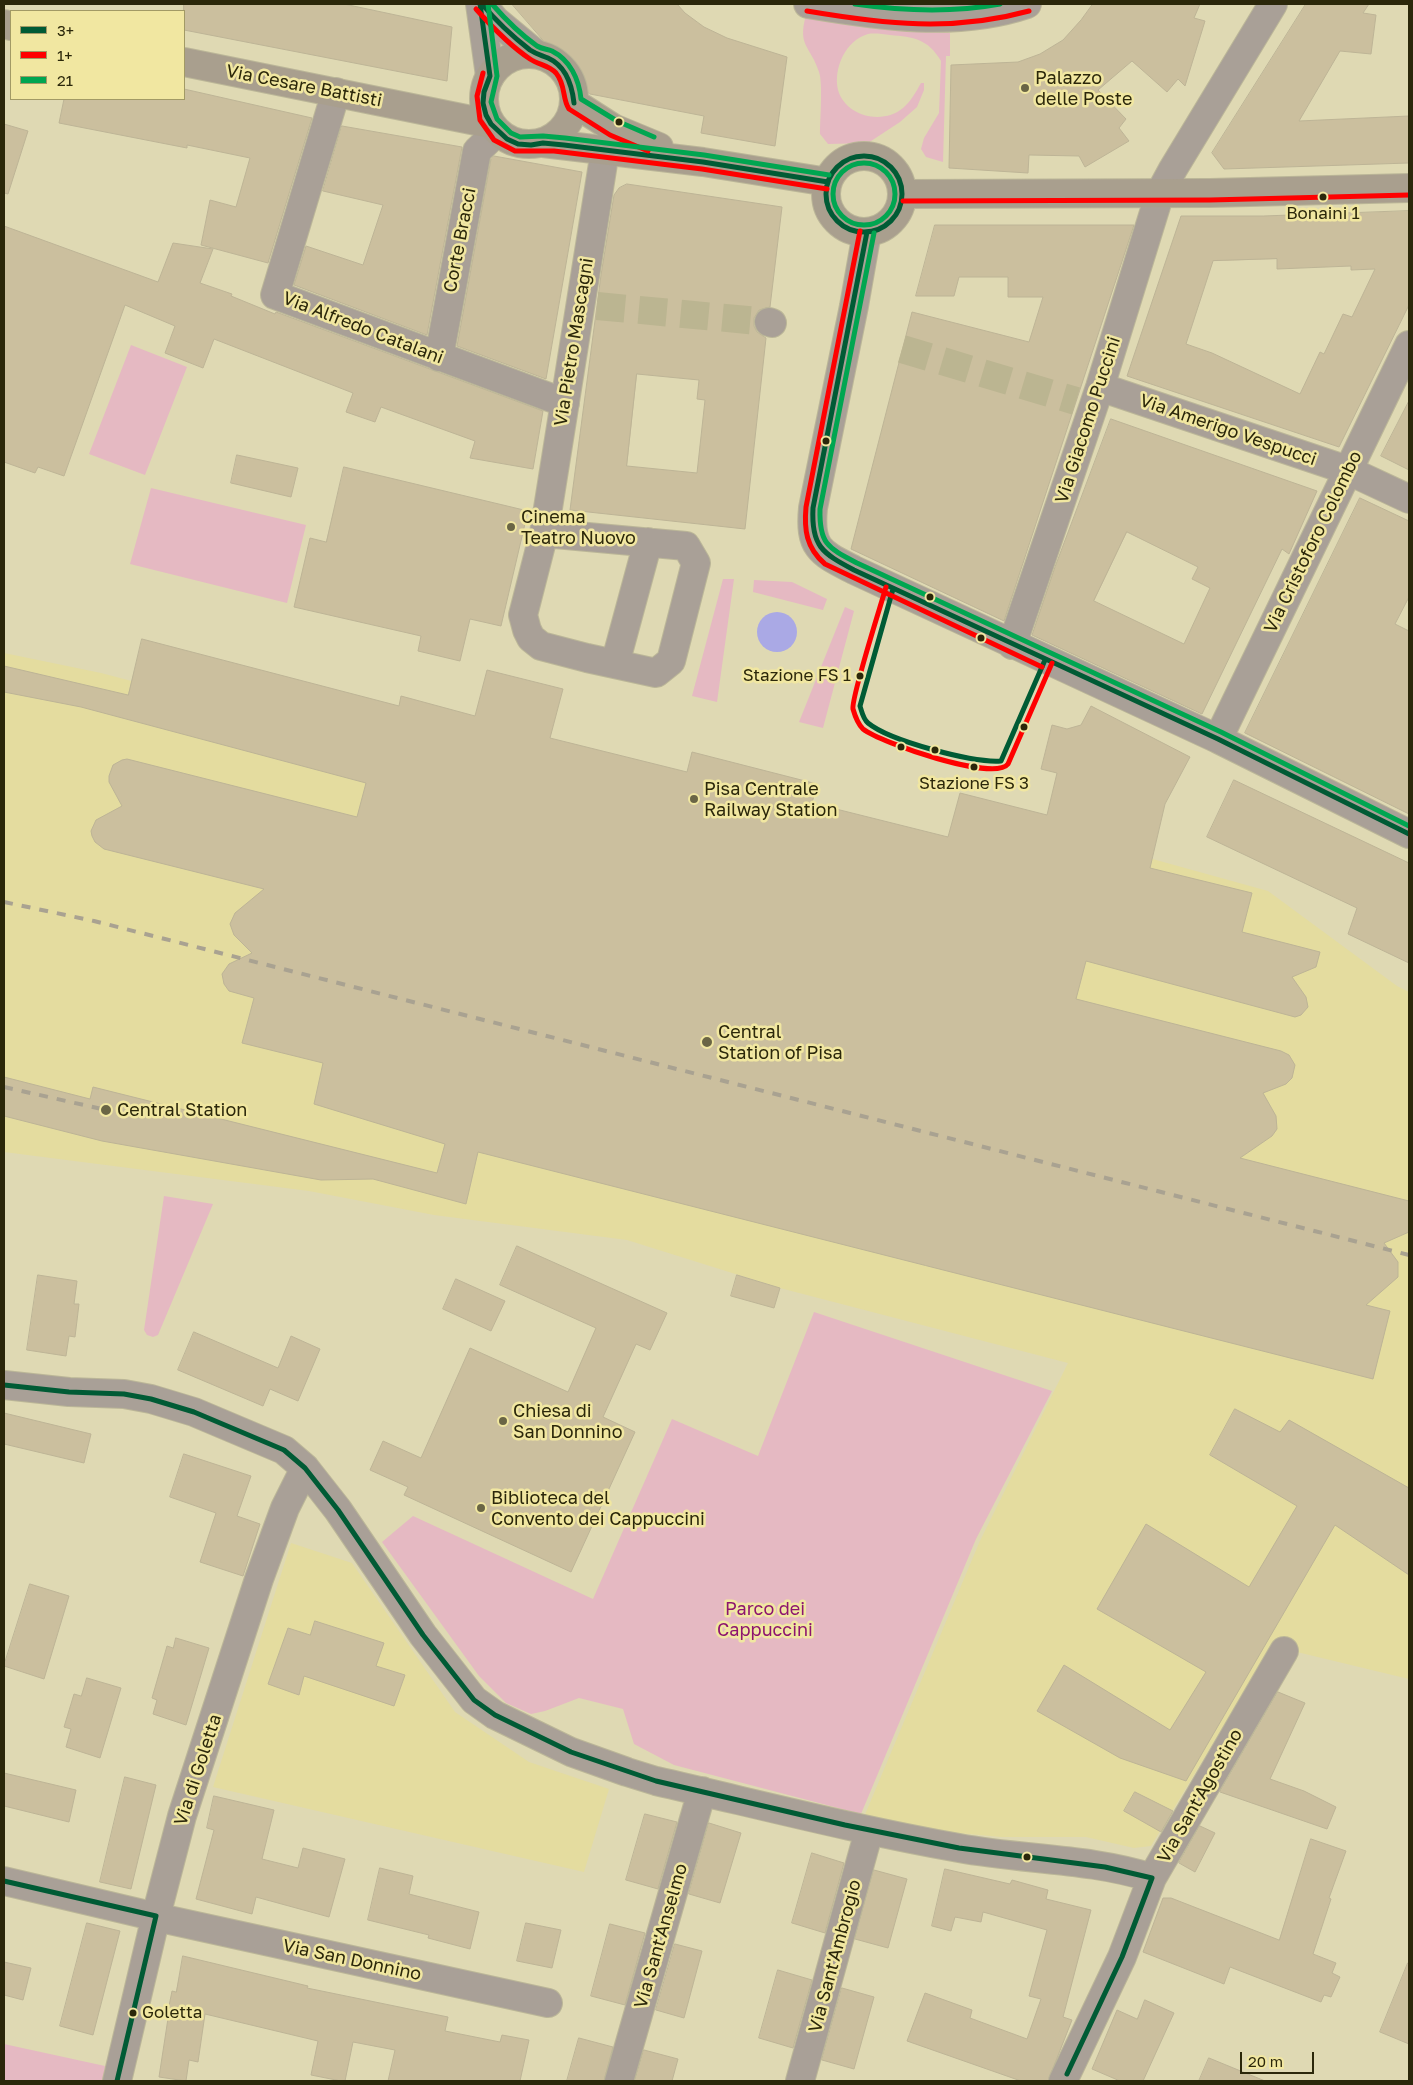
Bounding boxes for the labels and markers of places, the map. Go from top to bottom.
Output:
place label: Palazzo delle Poste [1035,67,1132,110]
marker: Palazzo delle Poste [1019,82,1031,94]
unlabelled marker [614,117,624,127]
marker: Bonaini 1 [1318,192,1328,202]
place label: Bonaini 1 [1286,204,1360,224]
unlabelled marker [821,436,831,446]
place label: Cinema Teatro Nuovo [521,506,636,548]
marker: Cinema Teatro Nuovo [505,521,517,533]
unlabelled marker [925,592,935,602]
unlabelled marker [976,633,986,643]
place label: Stazione FS 1 [743,666,851,686]
marker: Stazione FS 1 [855,671,865,681]
unlabelled marker [1019,722,1029,732]
unlabelled marker [896,742,906,752]
unlabelled marker [930,745,940,755]
marker: Stazione FS 3 [969,762,979,772]
place label: Stazione FS 3 [919,774,1029,794]
place label: Pisa Centrale Railway Station [704,778,837,821]
marker: Pisa Centrale Railway Station [688,793,700,805]
place label: Central Station of Pisa [718,1021,843,1064]
marker: Central Station of Pisa [700,1035,714,1049]
place label: Central Station [117,1099,247,1121]
marker: Central Station [99,1103,113,1117]
place label: Chiesa di San Donnino [513,1400,622,1442]
marker: Chiesa di San Donnino [497,1415,509,1427]
place label: Biblioteca del Convento dei Cappuccini [491,1487,705,1530]
marker: Biblioteca del Convento dei Cappuccini [475,1502,487,1514]
unlabelled marker [1022,1852,1032,1862]
place label: Goletta [142,2003,202,2023]
marker: Goletta [128,2008,138,2018]

